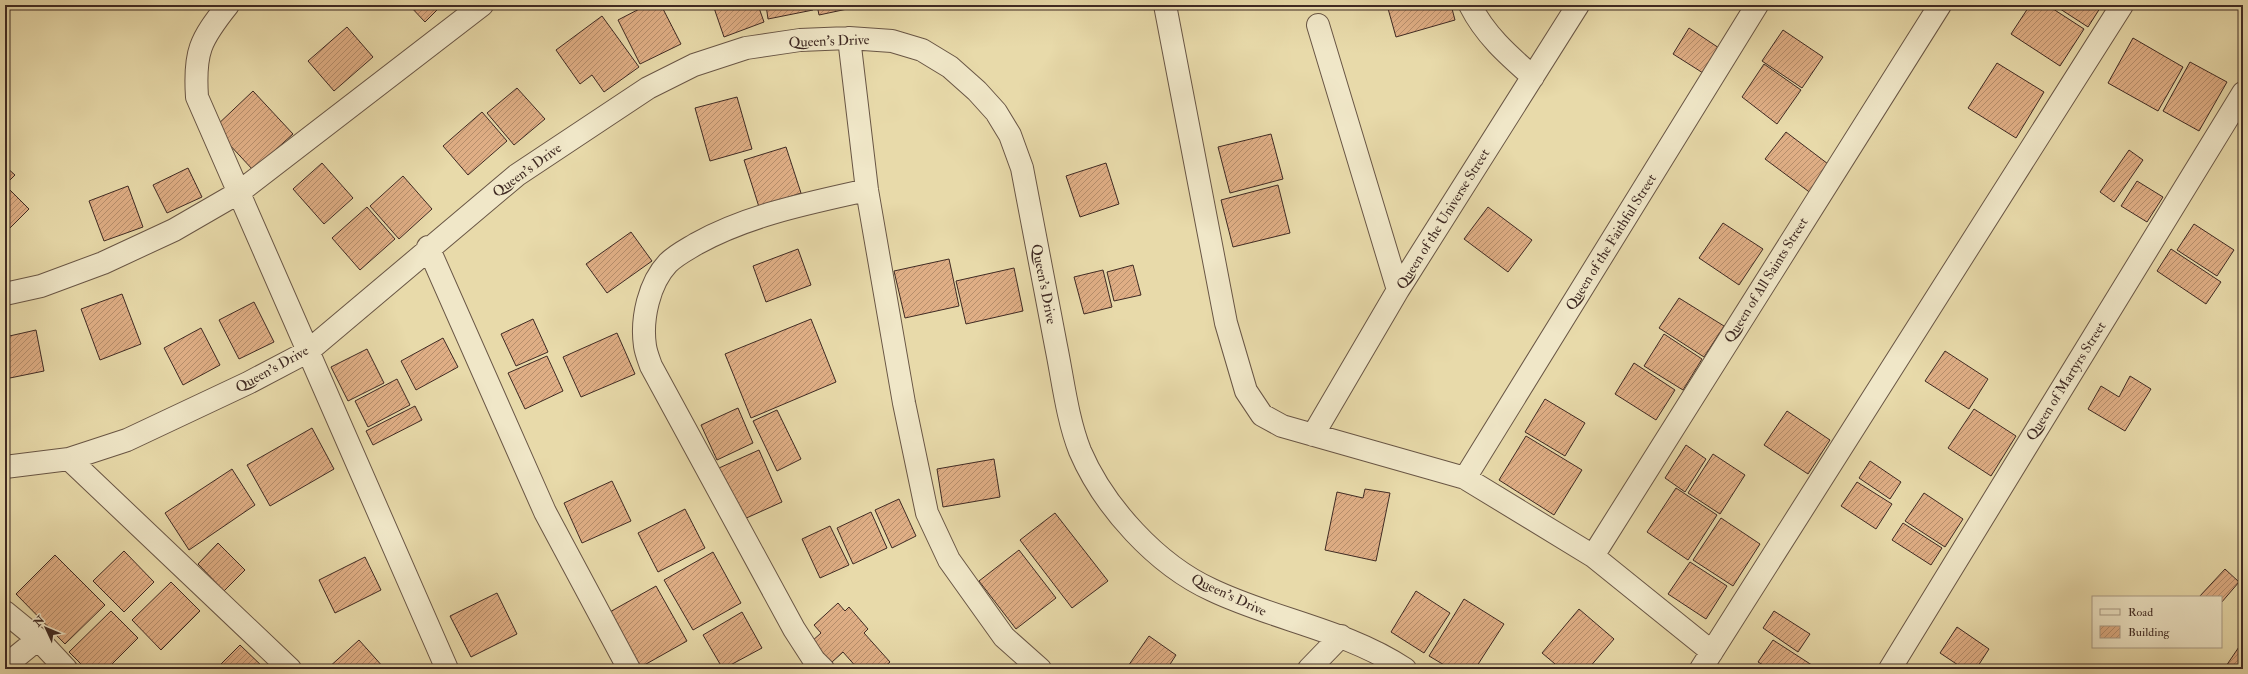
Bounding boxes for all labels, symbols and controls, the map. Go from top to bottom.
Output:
street label: Queen's Drive [788,31,870,51]
street label: Queen's Drive [489,139,565,201]
street label: Queen of the Universe Street [1393,145,1493,292]
street label: Queen of the Faithful Street [1562,170,1660,313]
street label: Queen of All Saints Street [1720,214,1812,346]
street label: Queen's Drive [1028,243,1060,326]
street label: Queen of Martyrs Street [2022,318,2111,444]
street label: Queen's Drive [232,342,312,396]
street label: Queen's Drive [1189,570,1269,620]
legend [2092,596,2222,648]
text: Road [2128,605,2153,620]
north arrow [26,608,66,648]
text: N [30,613,48,630]
text: Building [2128,625,2171,640]

